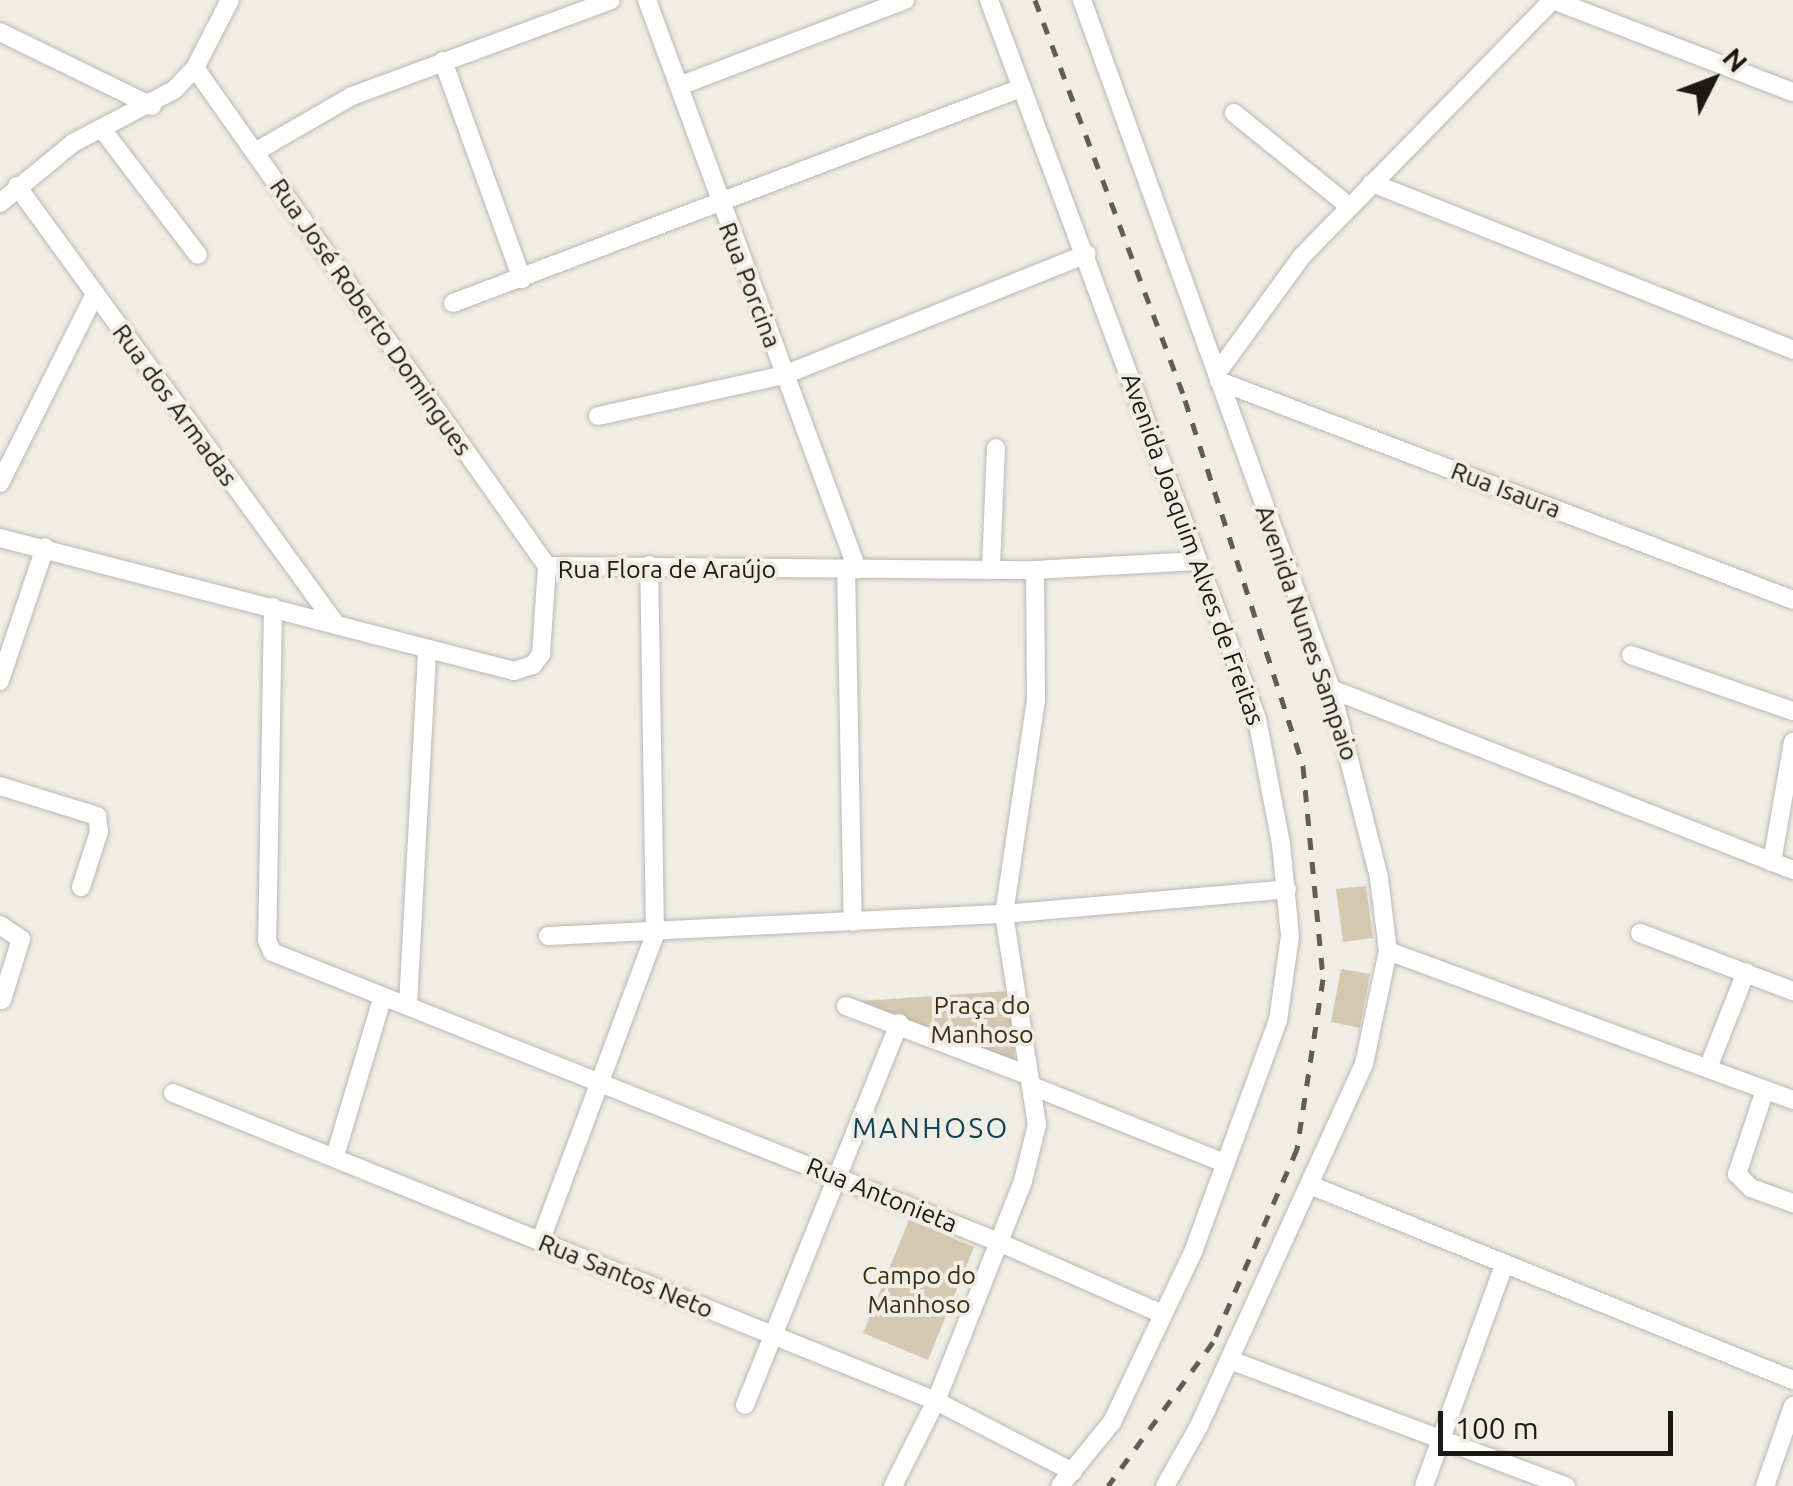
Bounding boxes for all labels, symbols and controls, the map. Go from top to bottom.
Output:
north arrow [1663,30,1763,130]
text: N [1717,41,1754,78]
street label: Rua José Roberto Domingues [264,173,478,461]
street label: Rua Porcina [712,218,788,352]
street label: Rua dos Armadas [106,318,244,492]
street label: Avenida Joaquim Alves de Freitas [1115,369,1271,729]
street label: Rua Isaura [1447,455,1565,525]
street label: Avenida Nunes Sampaio [1249,501,1365,765]
street label: Rua Flora de Araújo [558,554,776,584]
park label: Praça do Manhoso [930,991,1034,1050]
district label: MANHOSO [852,1111,1010,1145]
street label: Rua Antonieta [802,1151,962,1239]
street label: Rua Santos Neto [534,1227,718,1325]
park label: Campo do Manhoso [862,1261,976,1320]
scale bar [1443,1391,1678,1453]
text: 100 m [1455,1411,1539,1445]

